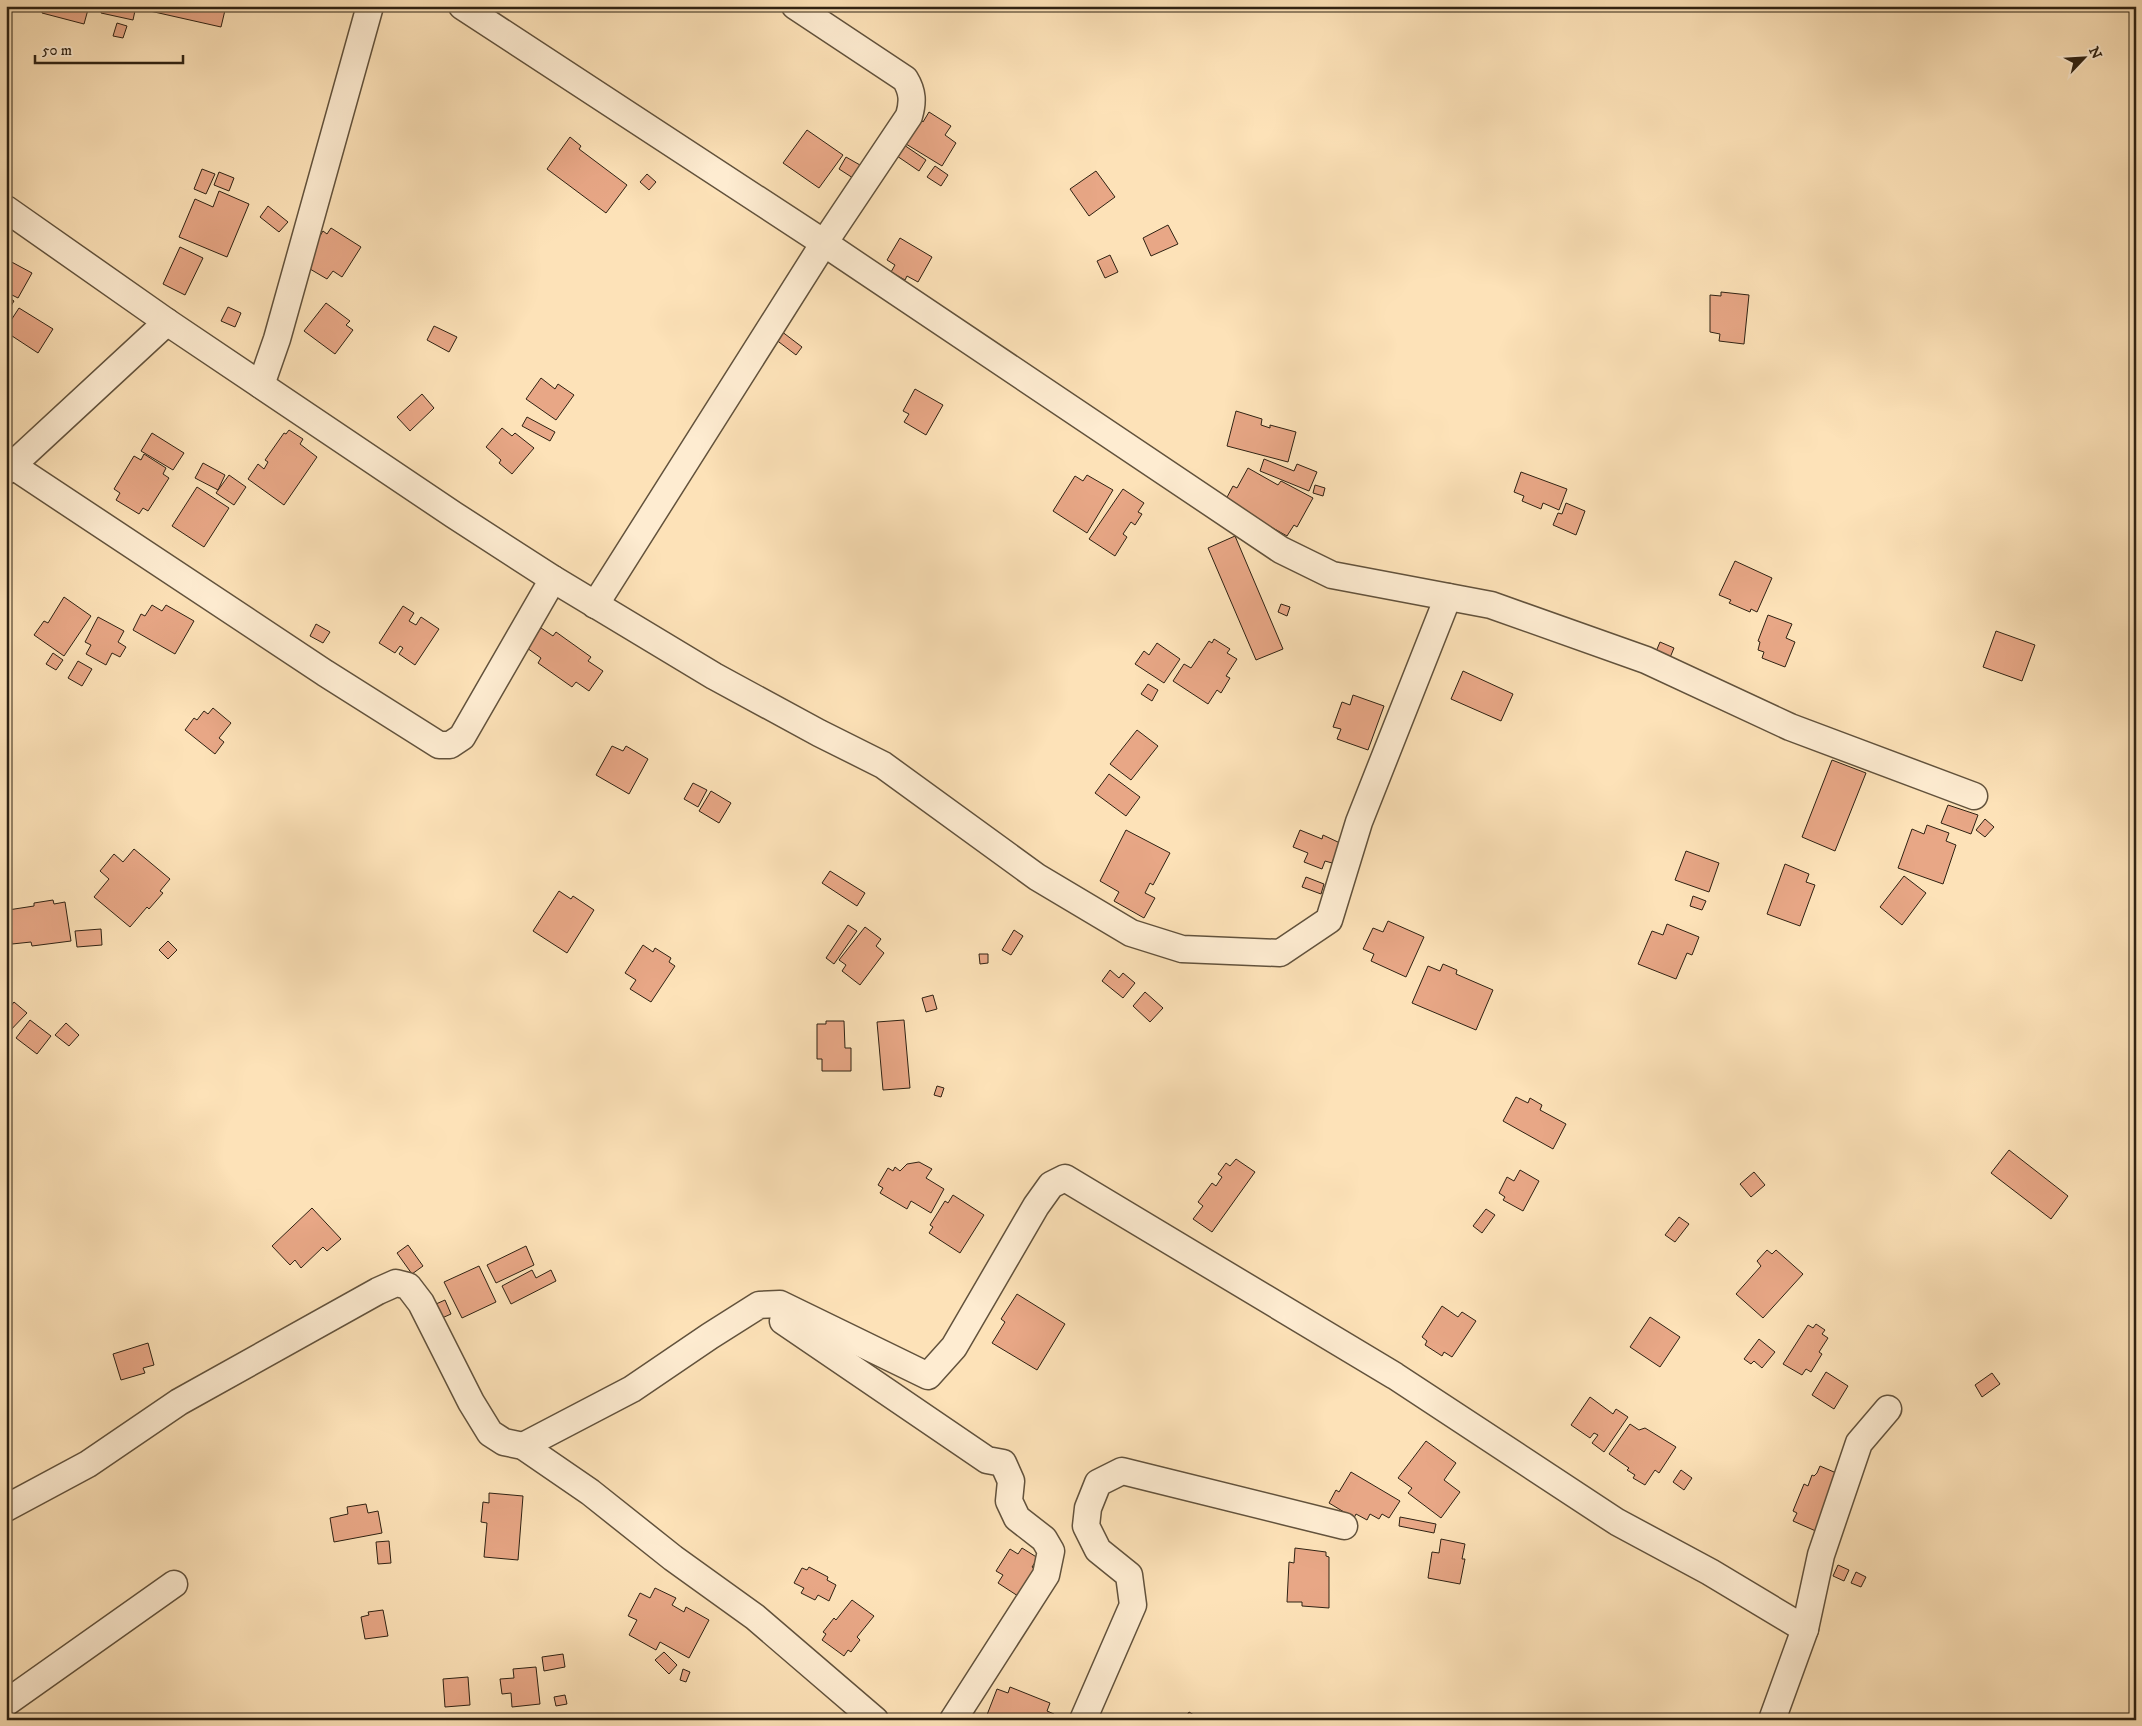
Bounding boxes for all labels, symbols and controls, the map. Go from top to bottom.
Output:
scale bar [35,32,182,64]
north arrow [2060,32,2110,82]
text: 50 m [42,41,72,60]
text: N [2084,44,2106,62]

